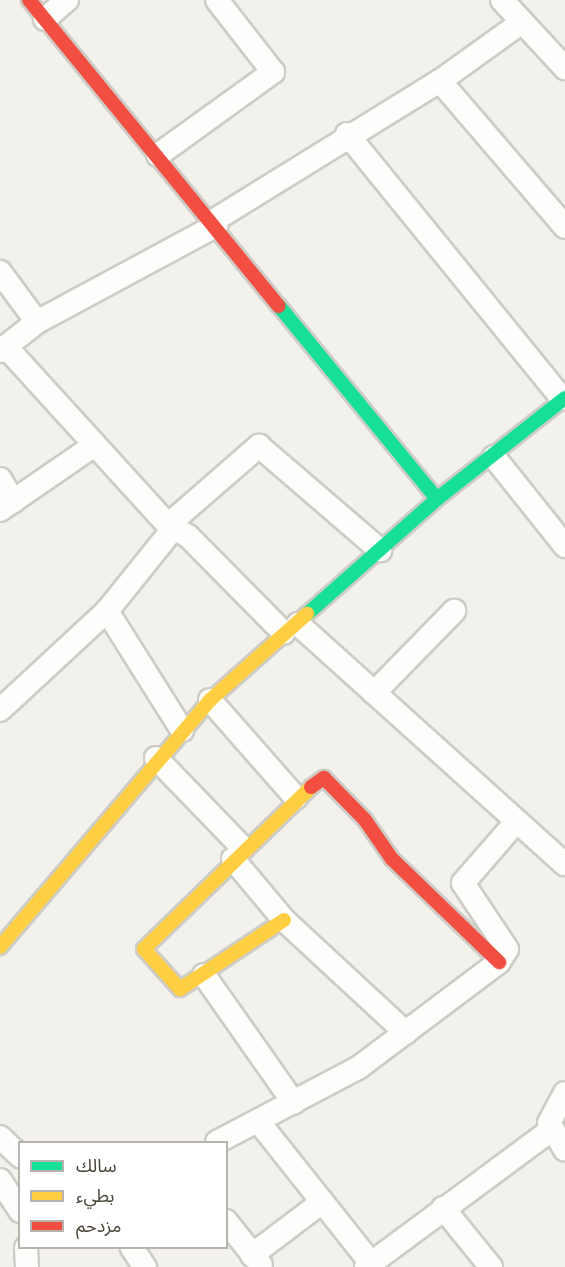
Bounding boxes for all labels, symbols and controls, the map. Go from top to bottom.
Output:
legend [18,1141,228,1249]
text: سالك [76,1155,117,1177]
text: بطيء [76,1185,114,1207]
text: مزدحم [76,1215,121,1237]

